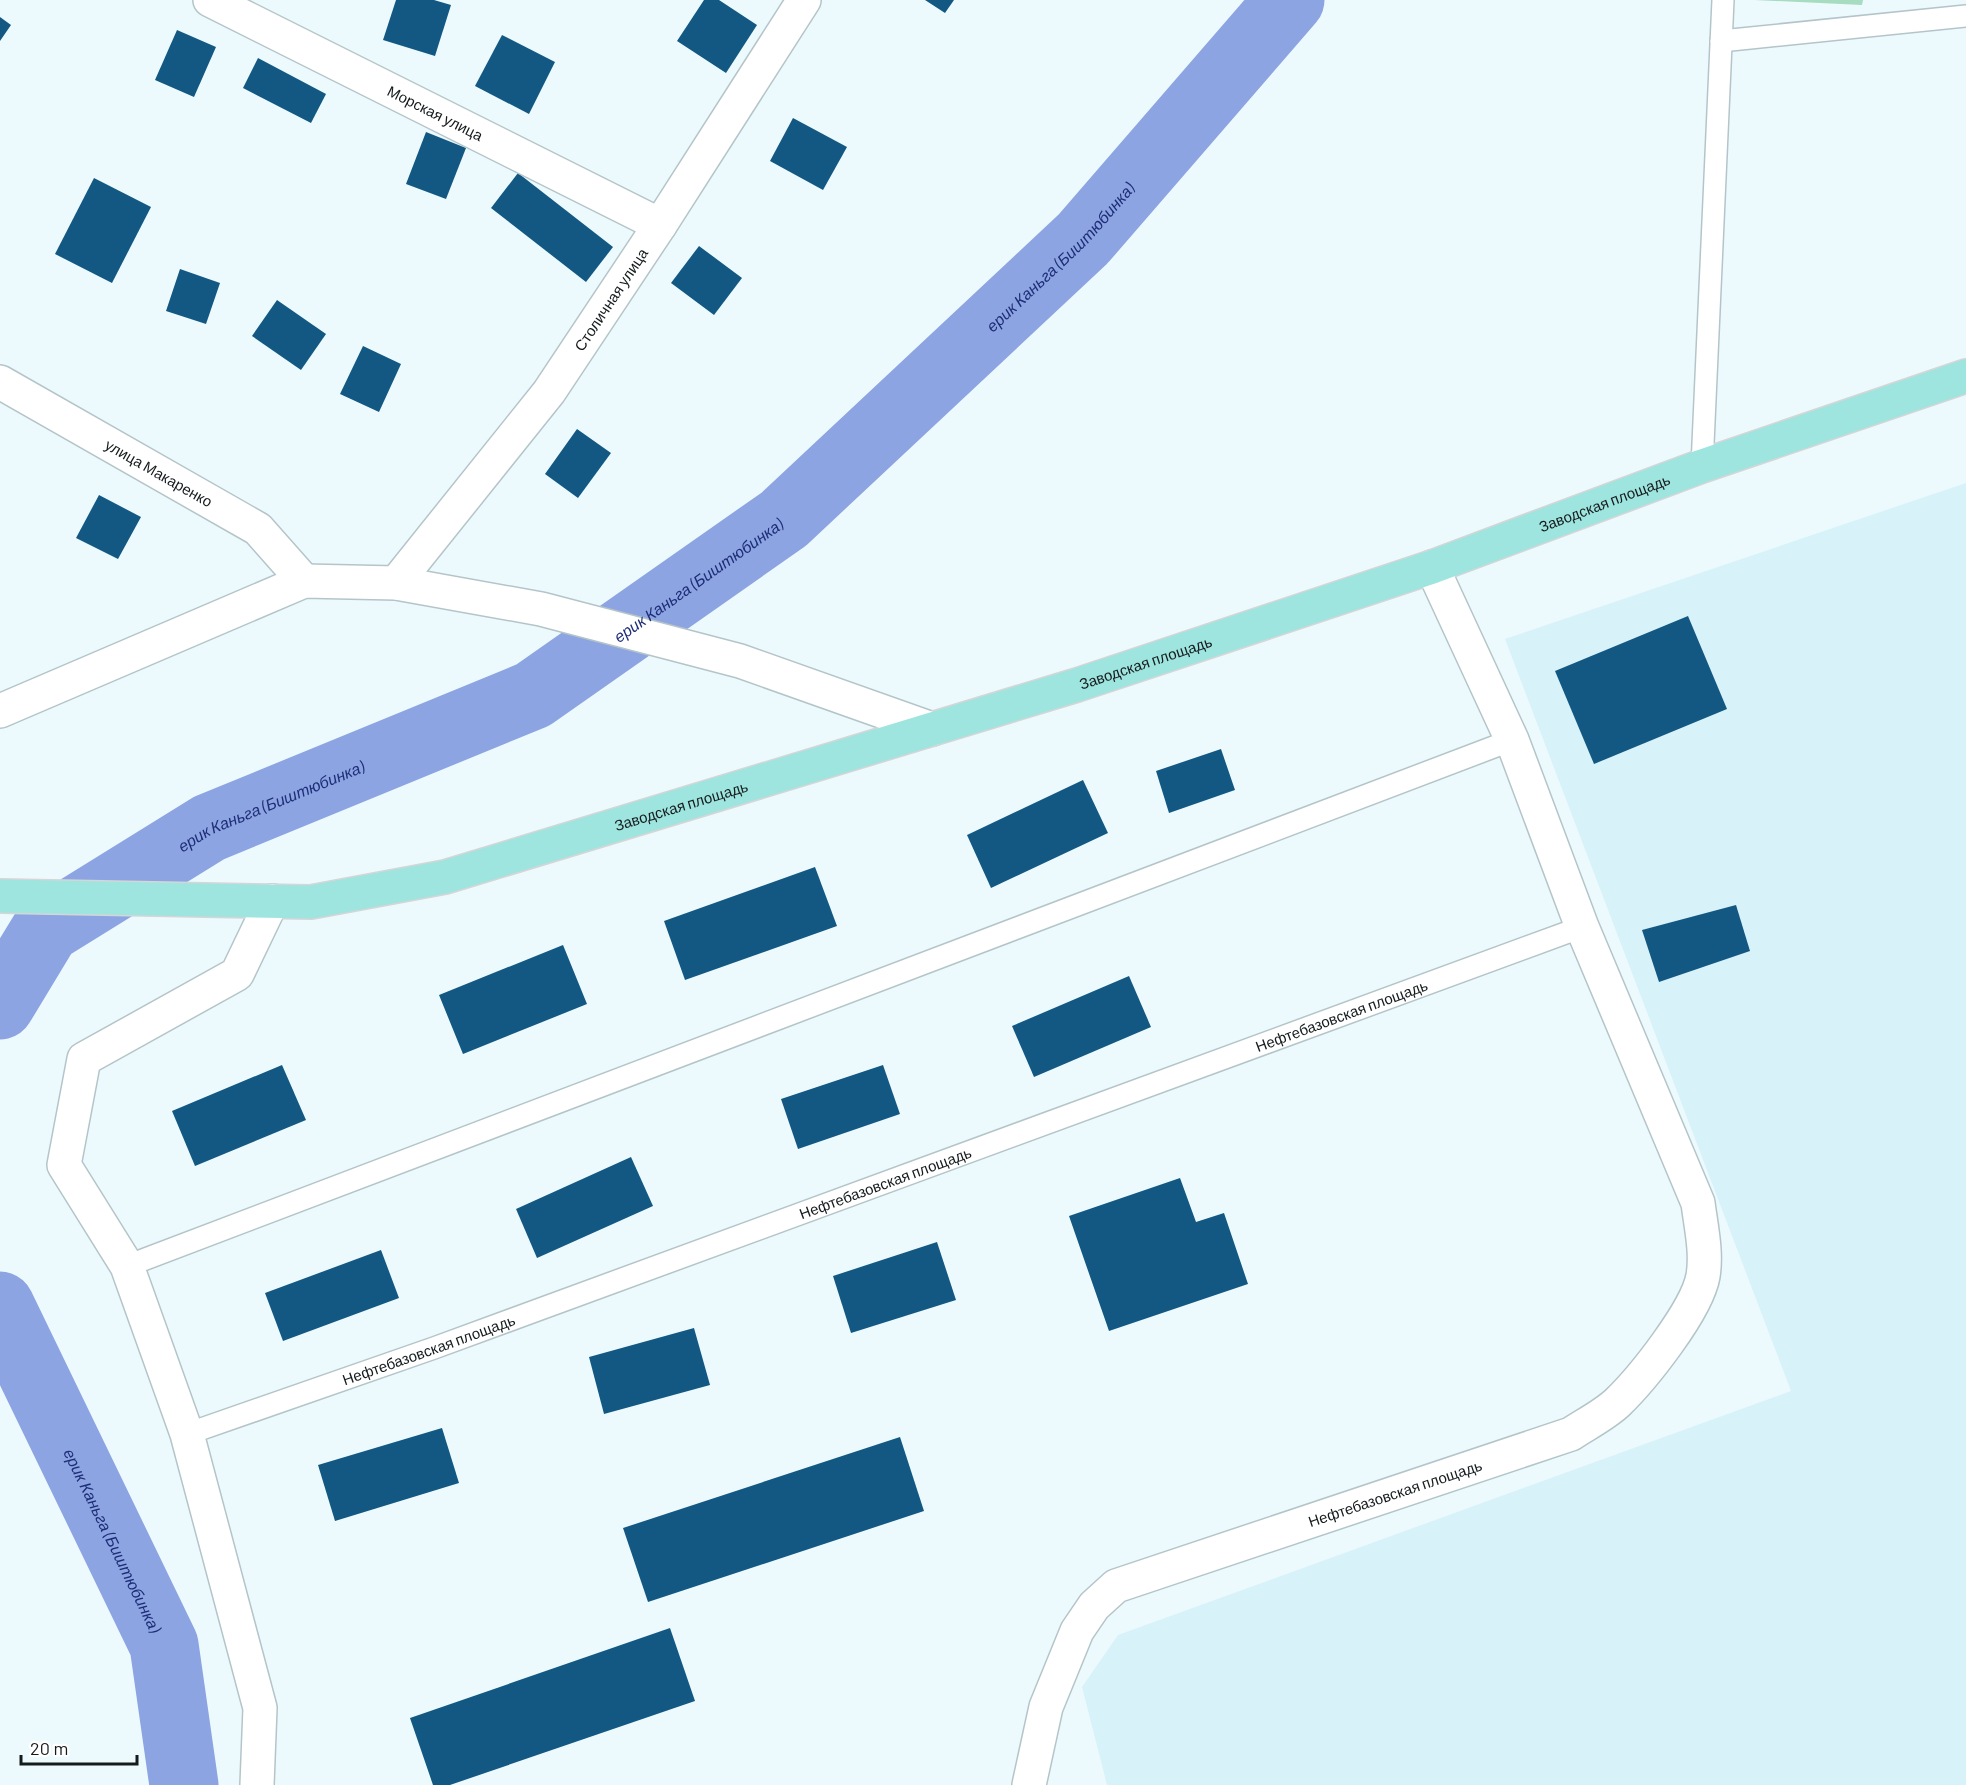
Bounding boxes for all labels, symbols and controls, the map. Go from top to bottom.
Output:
street label: Морская улица [385,81,487,144]
water label: ерик Каньга (Биштюбинка) [982,178,1138,335]
street label: Столичная улица [570,244,652,354]
street label: улица Макаренко [102,435,216,510]
street label: Заводская площадь [1536,470,1673,535]
water label: ерик Каньга (Биштюбинка) [610,513,787,645]
street label: Заводская площадь [1077,632,1214,693]
water label: ерик Каньга (Биштюбинка) [174,756,367,855]
street label: Заводская площадь [612,777,750,834]
street label: Нефтебазовская площадь [1253,975,1430,1055]
street label: Нефтебазовская площадь [797,1143,974,1222]
street label: Нефтебазовская площадь [340,1310,517,1388]
water label: ерик Каньга (Биштюбинка) [61,1445,166,1636]
street label: Нефтебазовская площадь [1306,1455,1484,1530]
scale bar [21,1728,136,1766]
text: 20 m [30,1737,68,1759]

